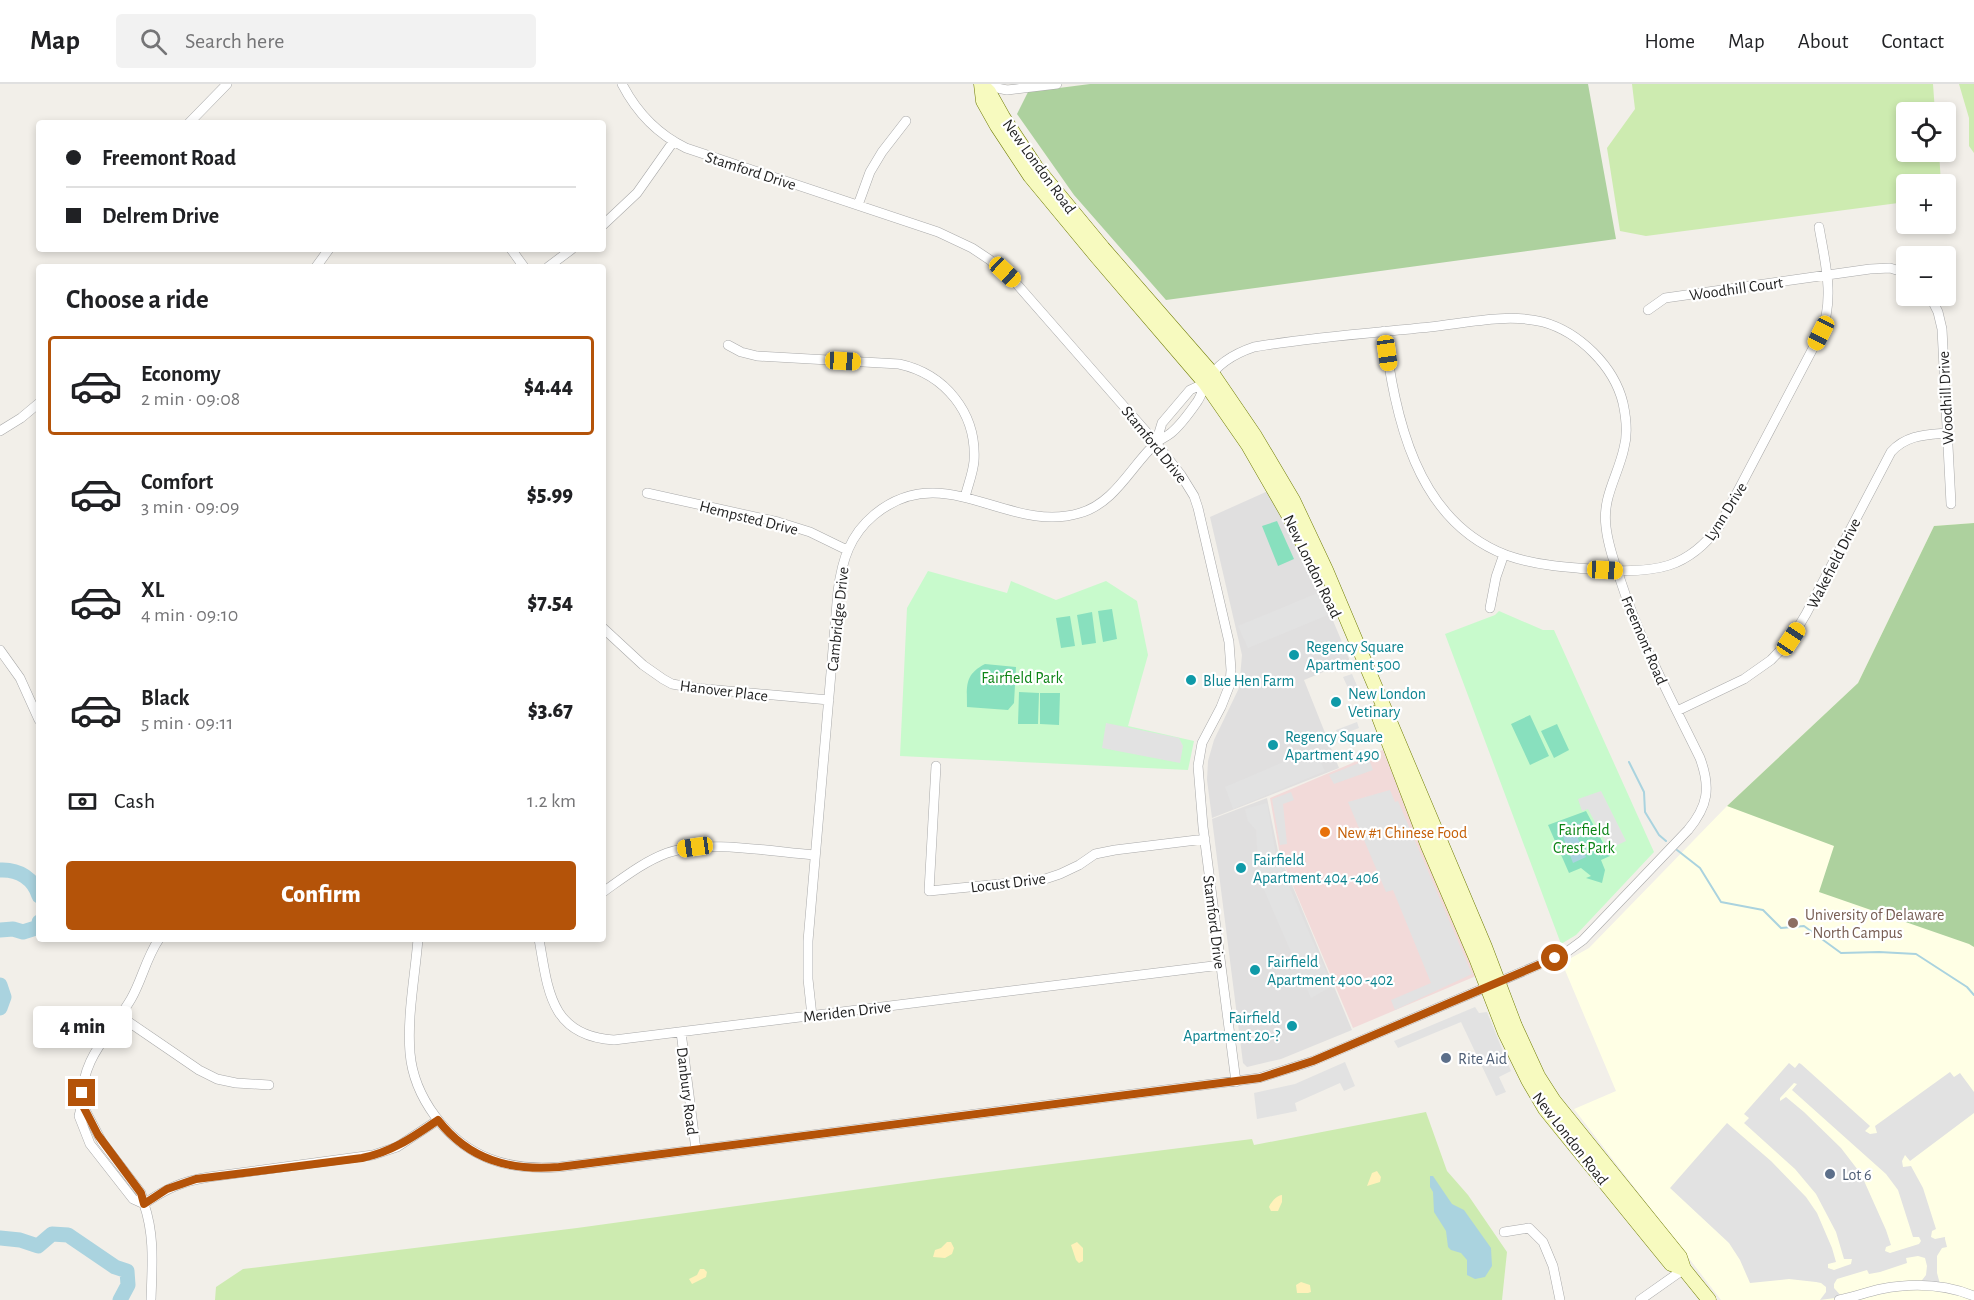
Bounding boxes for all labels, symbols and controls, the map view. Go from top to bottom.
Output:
search box [116,14,536,68]
icon: search [137,25,170,58]
text: Map [30,27,80,55]
text: Search here [185,30,284,52]
text: Home [1644,31,1695,52]
text: Map [1728,31,1765,52]
text: About [1798,31,1848,52]
text: Contact [1881,31,1944,52]
map controls [1896,102,1956,306]
button: locate [1896,102,1956,162]
street label: New London Road [1000,116,1079,217]
text: Freemont Road [102,147,236,169]
street label: Stamford Drive [703,149,798,193]
button: + [1896,174,1956,234]
text: Delrem Drive [102,205,219,227]
button: − [1896,246,1956,306]
car [986,253,1024,291]
street label: Woodhill Court [1688,274,1784,303]
text: Choose a ride [66,286,209,313]
car [1805,313,1837,353]
car [1376,334,1398,372]
car [825,351,861,371]
street label: Woodhill Drive [1936,351,1956,445]
icon: car [69,359,123,413]
text: Economy [141,363,221,385]
text: $4.44 [524,375,573,397]
text: 2 min · 09:08 [141,389,240,409]
street label: Stamford Drive [1118,403,1190,486]
icon: car [69,467,123,521]
text: Comfort [141,471,213,493]
street label: Lynn Drive [1702,480,1751,544]
text: $5.99 [527,483,573,505]
text: 3 min · 09:09 [141,497,239,517]
street label: Hempsted Drive [698,498,800,538]
street label: New London Road [1280,512,1344,621]
street label: Wakefield Drive [1804,515,1864,611]
car [1587,560,1623,580]
street label: Cambridge Drive [825,566,851,672]
icon: car [69,575,123,629]
text: XL [141,579,164,601]
text: $7.54 [527,591,573,613]
street label: Freemont Road [1618,594,1670,687]
text: 4 min · 09:10 [141,605,238,625]
car [1773,619,1809,659]
place label: Regency Square Apartment 500 [1306,639,1404,673]
marker: Regency Square Apartment 500 [1287,648,1301,662]
park label: Fairfield Park [981,670,1064,686]
marker: Blue Hen Farm [1184,673,1198,687]
place label: Blue Hen Farm [1203,673,1294,689]
street label: Hanover Place [679,678,769,704]
icon: car [69,683,123,737]
place label: New London Vetinary [1348,686,1426,721]
text: Black [141,687,189,709]
marker: New London Vetinary [1329,695,1343,709]
text: $3.67 [528,699,573,721]
text: 5 min · 09:11 [141,713,233,733]
place label: Regency Square Apartment 490 [1285,729,1383,763]
marker: Regency Square Apartment 490 [1266,738,1280,752]
icon: cash [66,785,99,818]
text: Cash [114,790,155,812]
text: 1.2 km [527,791,576,811]
park label: Fairfield Crest Park [1553,822,1616,856]
marker: New #1 Chinese Food [1318,825,1332,839]
place label: New #1 Chinese Food [1337,825,1467,841]
car [676,836,714,858]
place label: Fairfield Apartment 404 -406 [1253,852,1379,886]
button: Confirm [66,861,576,930]
marker: Fairfield Apartment 404 -406 [1234,861,1248,875]
street label: Locust Drive [970,870,1047,896]
street label: Stamford Drive [1200,874,1228,970]
place label: University of Delaware - North Campus [1805,907,1944,941]
marker: University of Delaware - North Campus [1786,916,1800,930]
route start [1541,944,1568,971]
place label: Fairfield Apartment 400 -402 [1267,954,1393,988]
marker: Fairfield Apartment 400 -402 [1248,963,1262,977]
street label: Meriden Drive [802,999,892,1025]
callout: 4 min [32,1006,132,1048]
place label: Fairfield Apartment 20-? [1183,1010,1281,1044]
text: 4 min [60,1017,105,1037]
marker: Fairfield Apartment 20-? [1285,1019,1299,1033]
street label: Danbury Road [673,1046,700,1136]
marker: Rite Aid [1439,1051,1453,1065]
place label: Rite Aid [1458,1051,1507,1067]
route end [68,1079,95,1106]
street label: New London Road [1529,1089,1611,1188]
marker: Lot 6 [1823,1167,1837,1181]
place label: Lot 6 [1842,1167,1872,1183]

